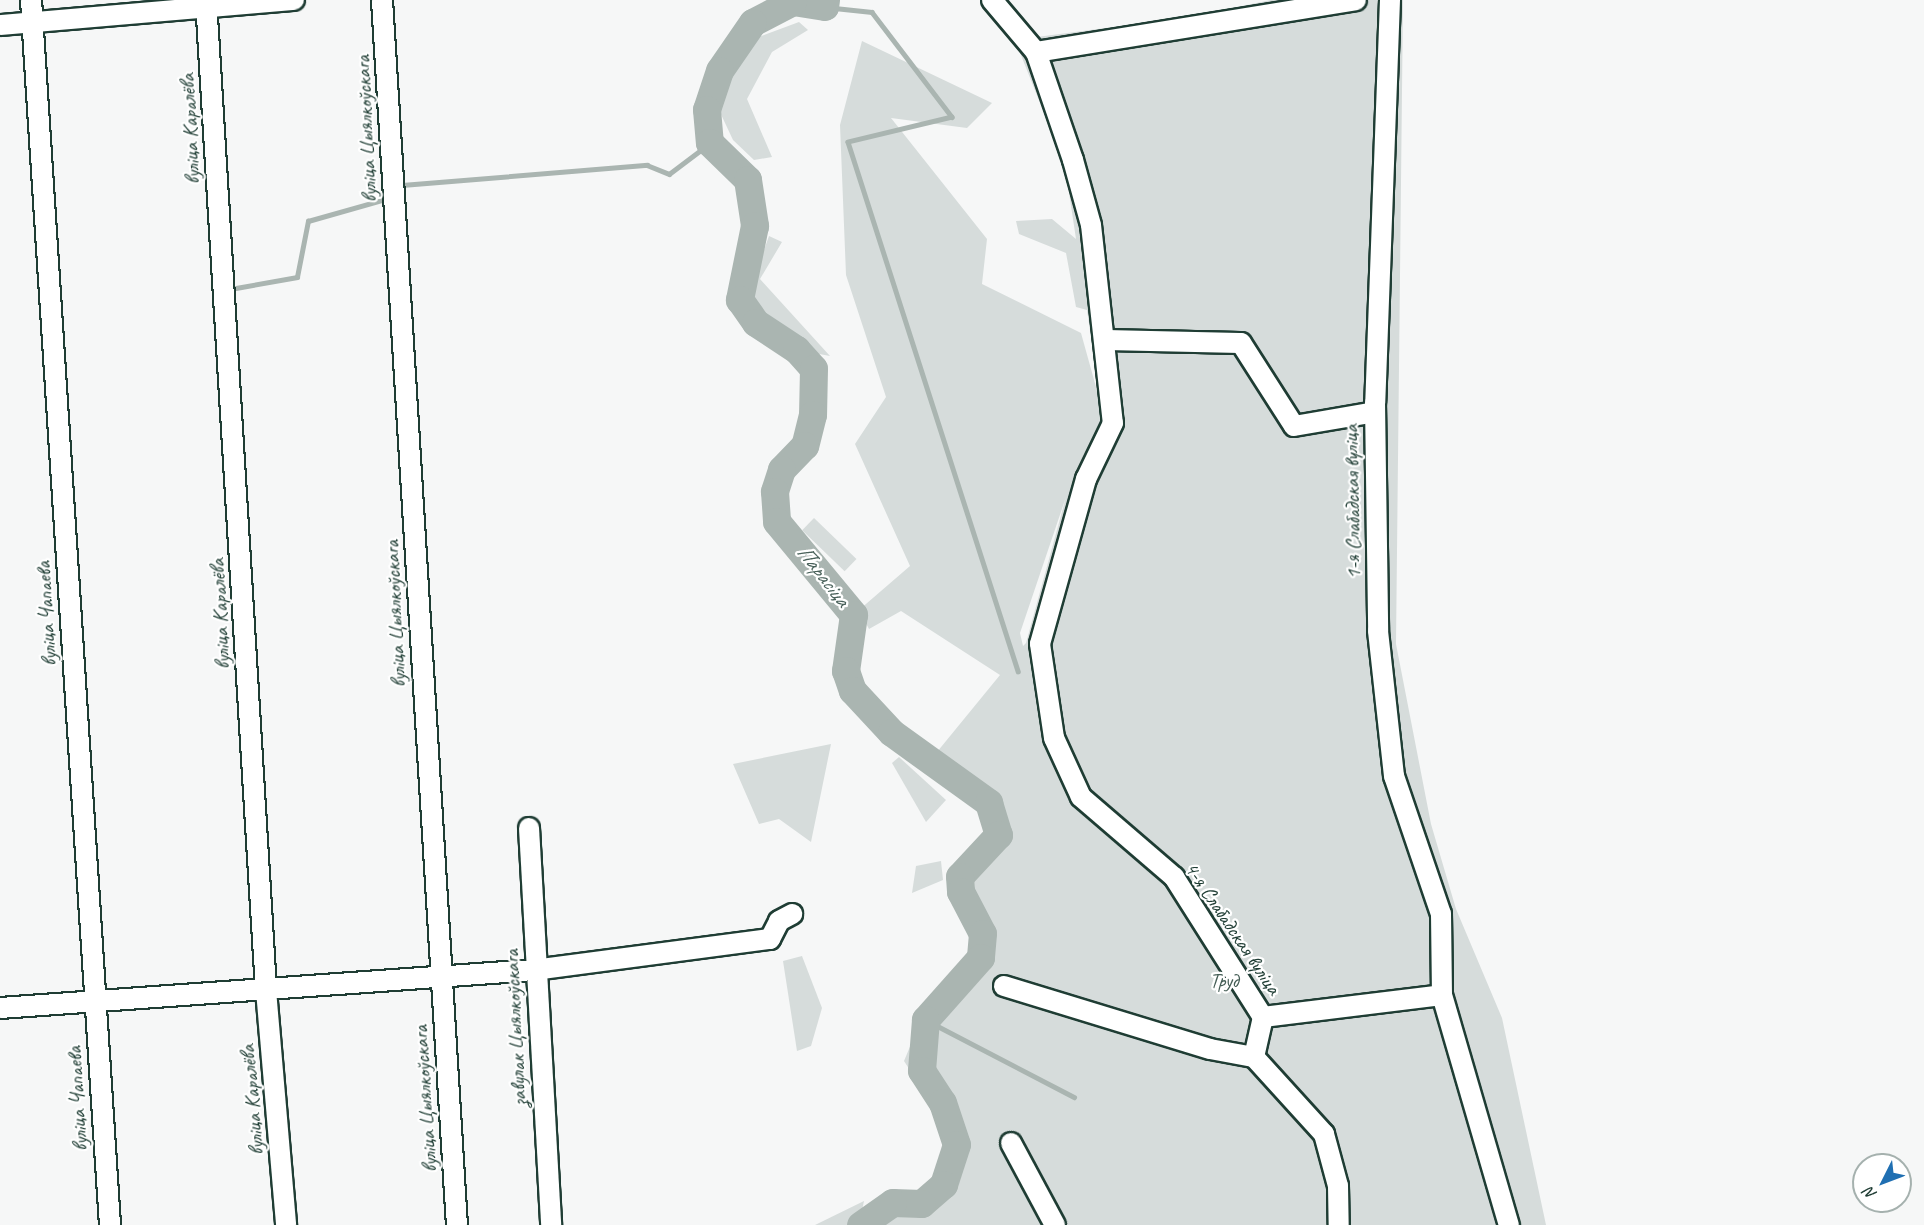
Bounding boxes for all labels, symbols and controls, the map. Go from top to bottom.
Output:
street label: вуліца Цыялкоўскага [350,55,382,203]
street label: вуліца Каралёва [175,73,205,185]
street label: 1-я Слабадская вуліца [1338,425,1366,579]
street label: вуліца Цыялкоўскага [379,540,411,688]
water label: Парасіца [791,540,855,612]
street label: вуліца Каралёва [205,558,235,670]
street label: вуліца Чапаева [30,561,62,667]
street label: 4-я Слабадская вуліца [1179,857,1287,999]
street label: завулак Цыялкоўскага [498,949,532,1107]
park label: Труд [1209,967,1239,993]
street label: вуліца Цыялкоўскага [407,1025,443,1173]
street label: вуліца Каралёва [235,1044,269,1156]
street label: вуліца Чапаева [61,1046,93,1152]
north arrow [1852,1153,1912,1213]
text: N [1859,1183,1881,1204]

